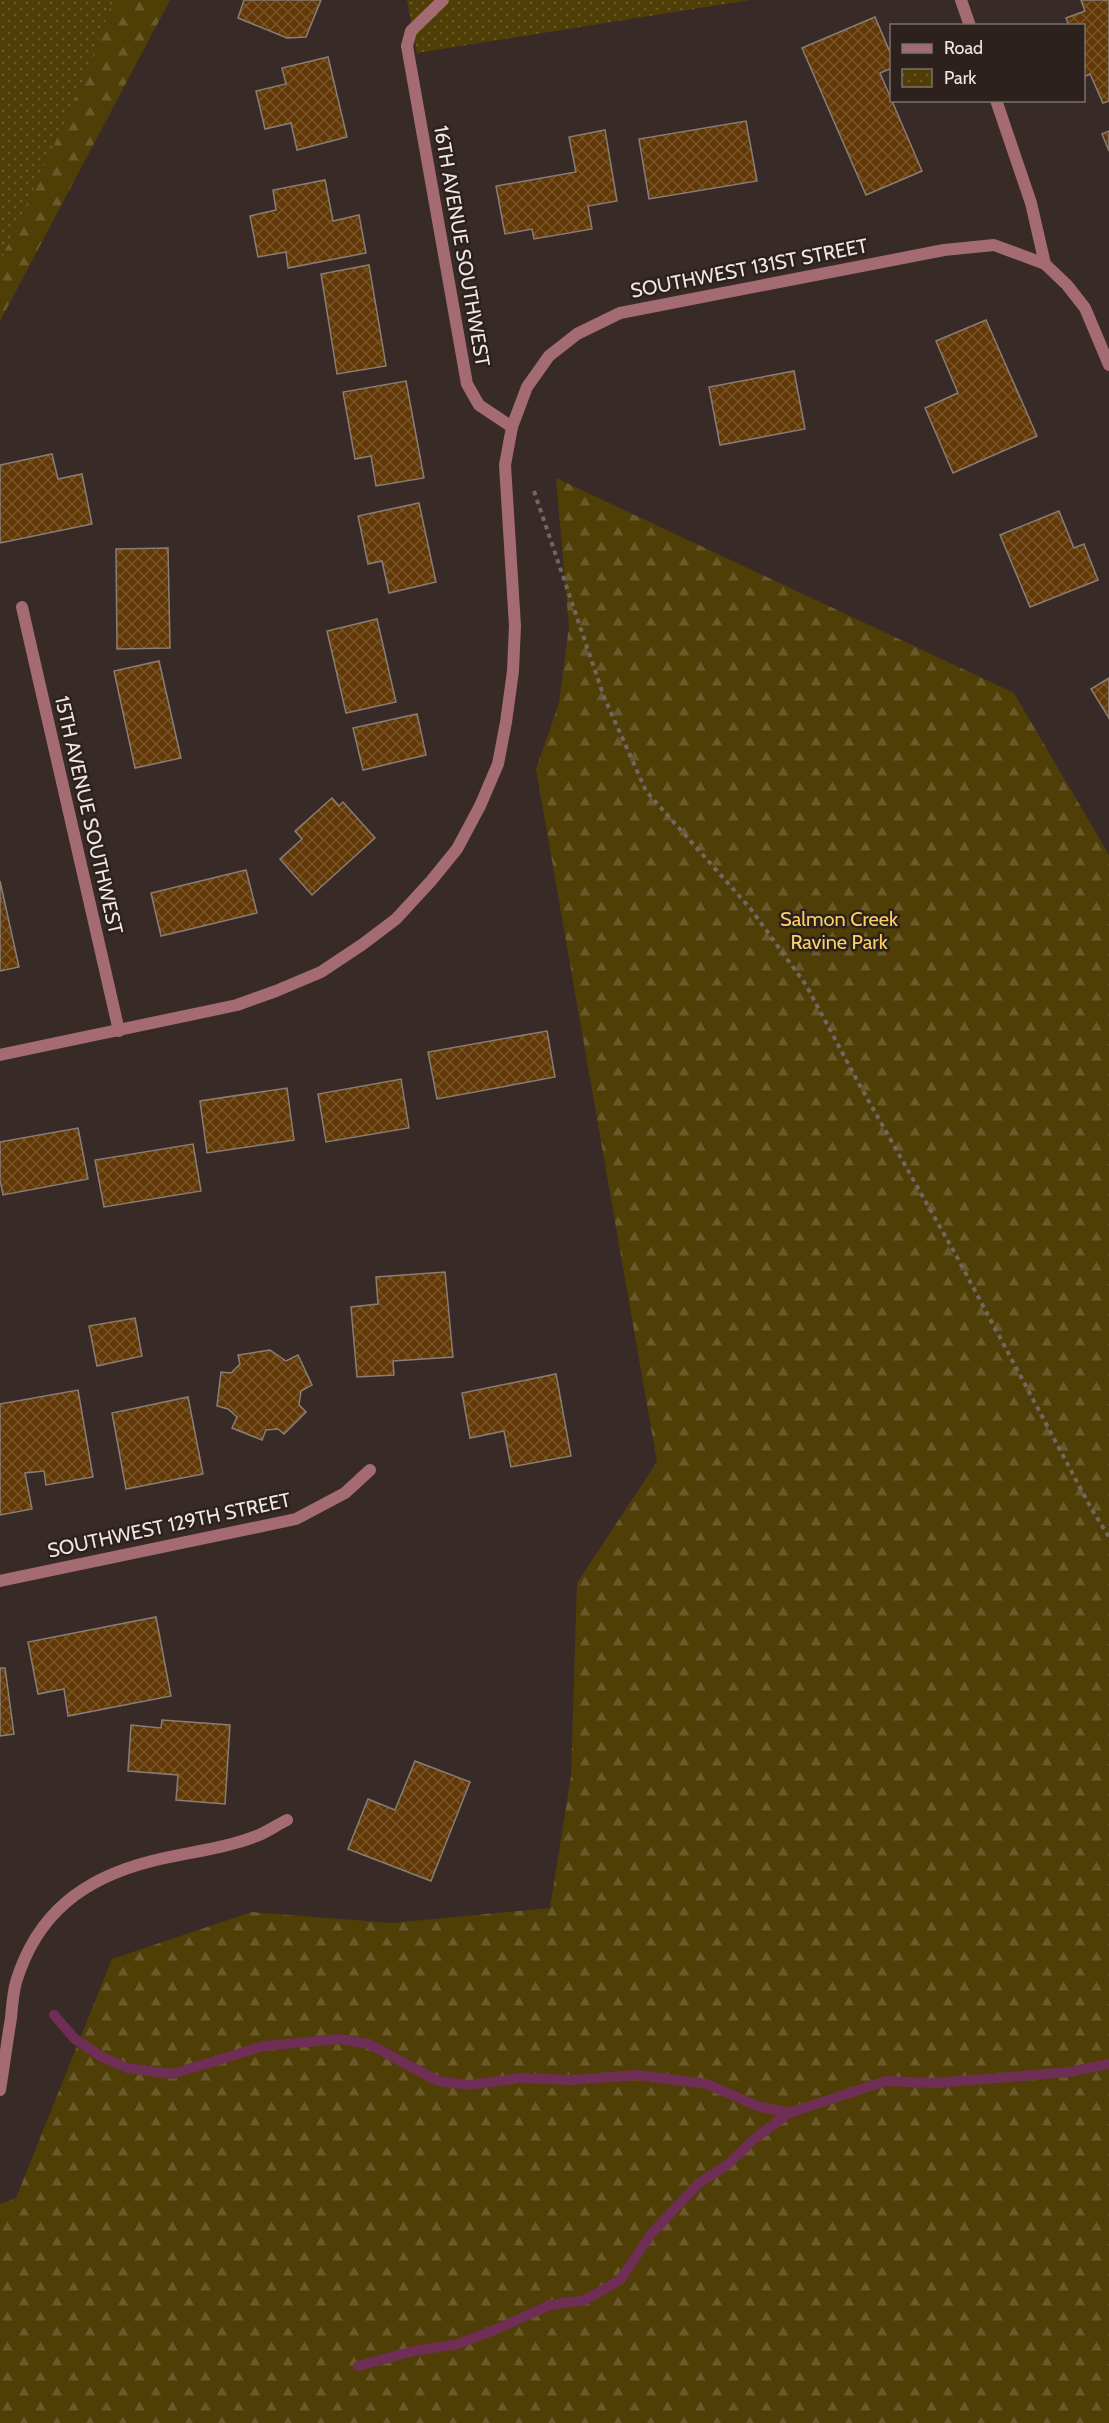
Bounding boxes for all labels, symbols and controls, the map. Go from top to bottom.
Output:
legend [890,24,1085,102]
text: Road [944,37,983,59]
text: Park [944,67,977,89]
street label: 16TH AVENUE SOUTHWEST [429,124,495,369]
street label: SOUTHWEST 131ST STREET [628,233,870,303]
street label: 15TH AVENUE SOUTHWEST [50,693,128,937]
park label: Salmon Creek Ravine Park [780,907,898,954]
street label: SOUTHWEST 129TH STREET [45,1487,293,1563]

